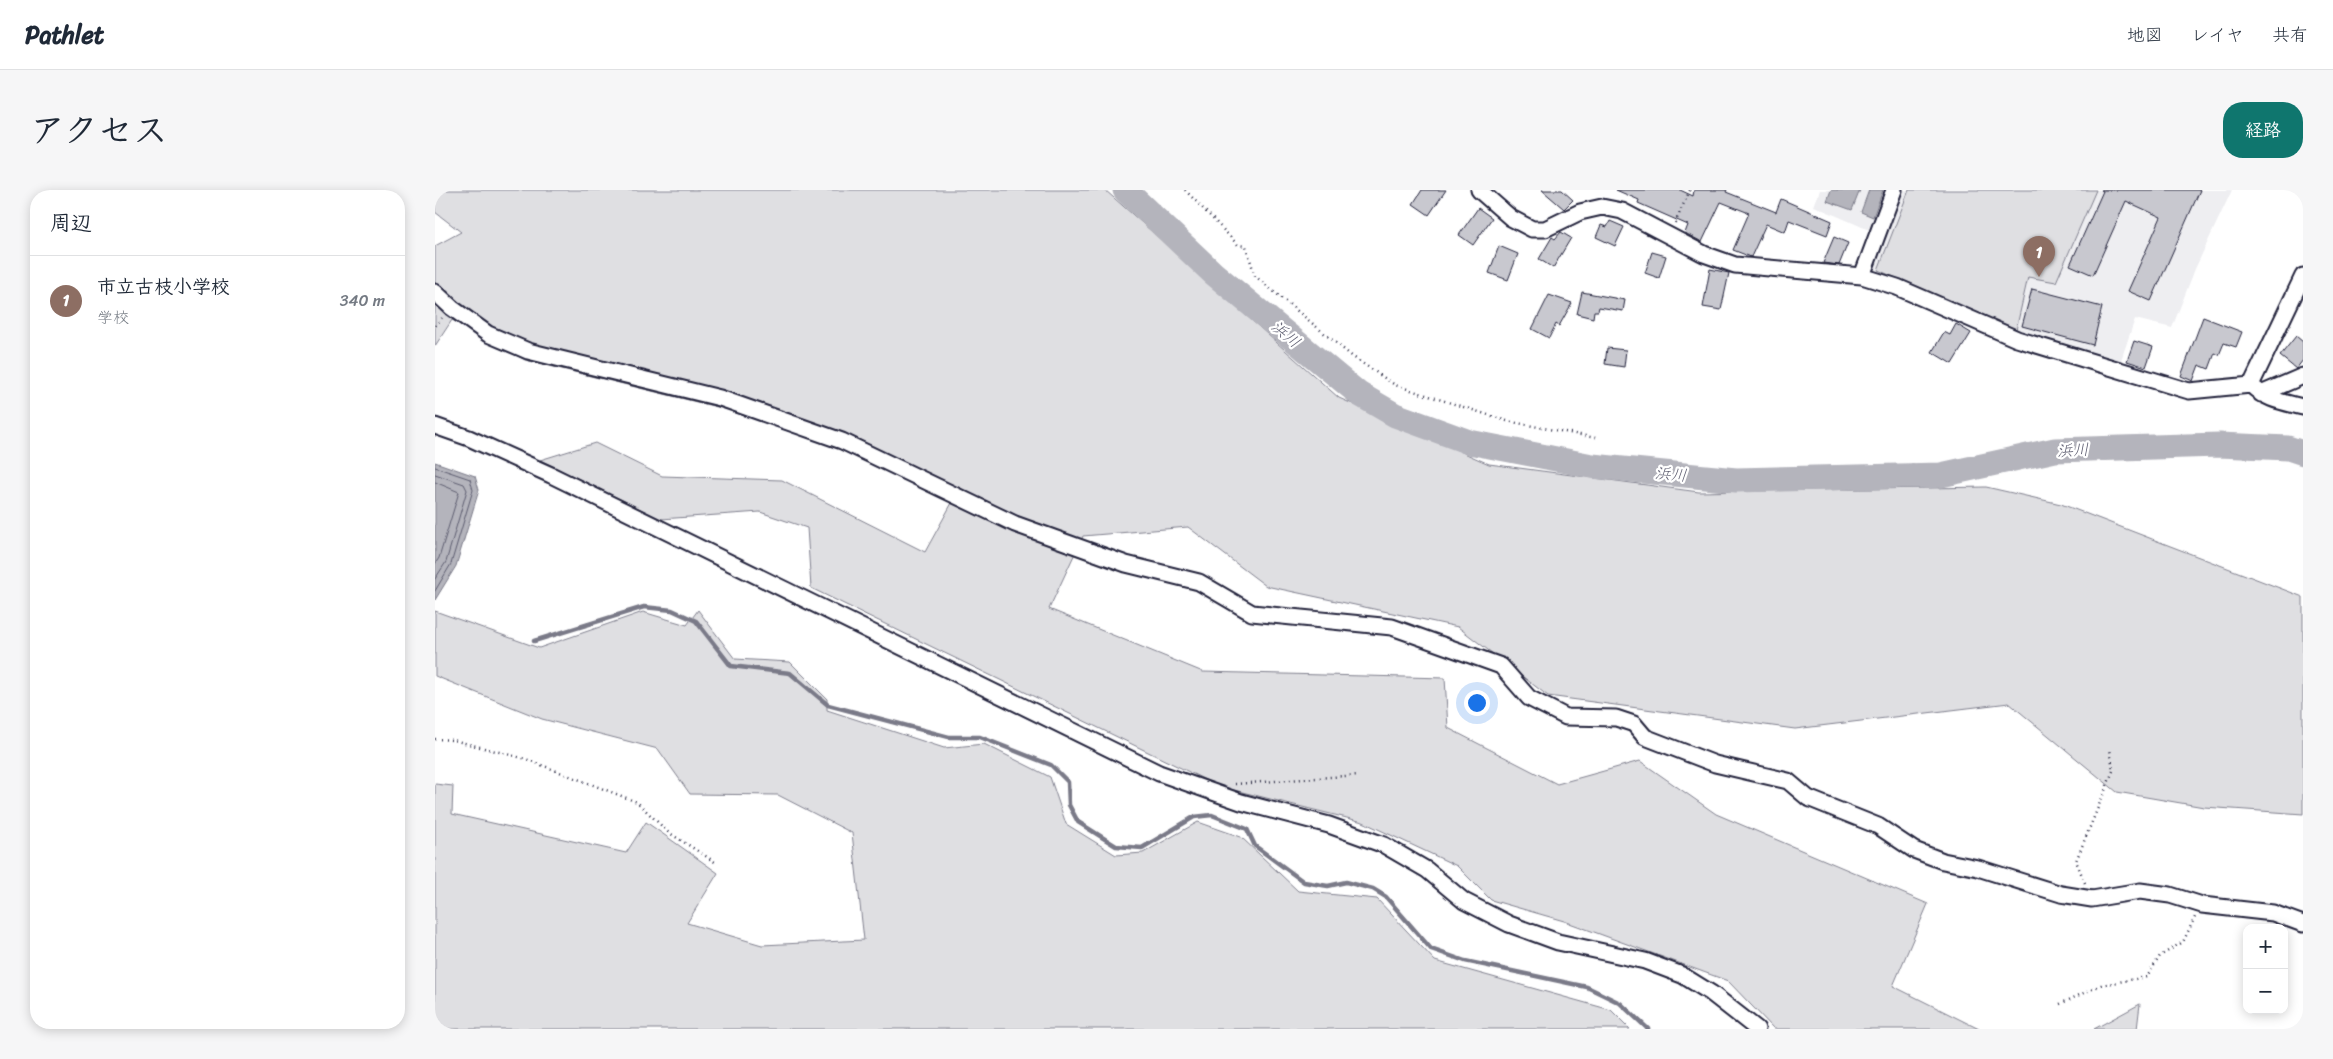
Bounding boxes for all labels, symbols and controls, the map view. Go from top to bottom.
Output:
text: Pathlet [25,14,104,56]
text: 地図 [2127,19,2163,51]
text: レイヤ [2191,19,2244,51]
text: 共有 [2272,19,2308,51]
text: アクセス [30,99,168,161]
button: 経路 [2223,102,2303,158]
text: 周辺 [50,204,92,242]
pin: 1 [2023,236,2055,277]
text: 市立古枝小学校 [97,270,230,303]
text: 1 [63,286,69,315]
text: 340 m [340,286,385,315]
text: 学校 [97,303,129,332]
water label: 浜川 [1264,313,1308,355]
water label: 浜川 [2056,435,2090,465]
water label: 浜川 [1654,458,1688,490]
your location [1464,690,1490,716]
map controls [2243,924,2288,1014]
button: + [2243,924,2288,969]
button: − [2243,969,2288,1014]

